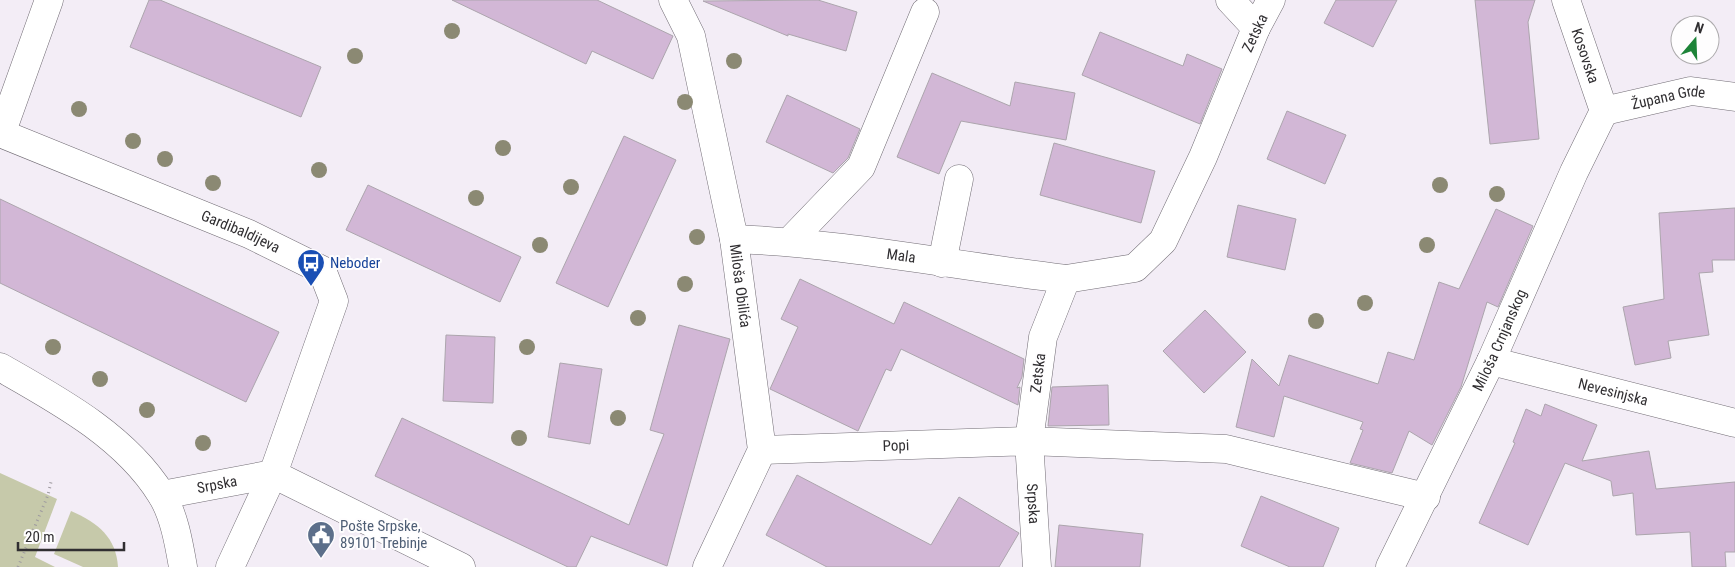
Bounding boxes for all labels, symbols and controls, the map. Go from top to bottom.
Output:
street label: Zetska [1238,11,1272,55]
north arrow [1670,15,1720,65]
text: N [1693,19,1706,37]
street label: Kosovska [1567,26,1603,86]
street label: Župana Grde [1630,82,1706,113]
street label: Gardibaldijeva [199,207,283,257]
street label: Miloša Obilića [726,243,755,329]
street label: Mala [885,245,917,267]
bus stop icon: Neboder [296,248,326,287]
place label: Neboder [330,254,381,272]
street label: Miloša Crnjanskog [1469,286,1530,394]
street label: Zetska [1027,352,1049,394]
street label: Nevesinjska [1576,375,1650,410]
street label: Popi [882,436,910,455]
street label: Srpska [195,472,239,497]
street label: Srpska [1023,483,1043,525]
place label: Pošte Srpske, 89101 Trebinje [340,517,427,552]
scale bar [18,520,124,552]
public building icon: Pošte Srpske, 89101 Trebinje [306,520,336,559]
text: 20 m [25,528,55,546]

